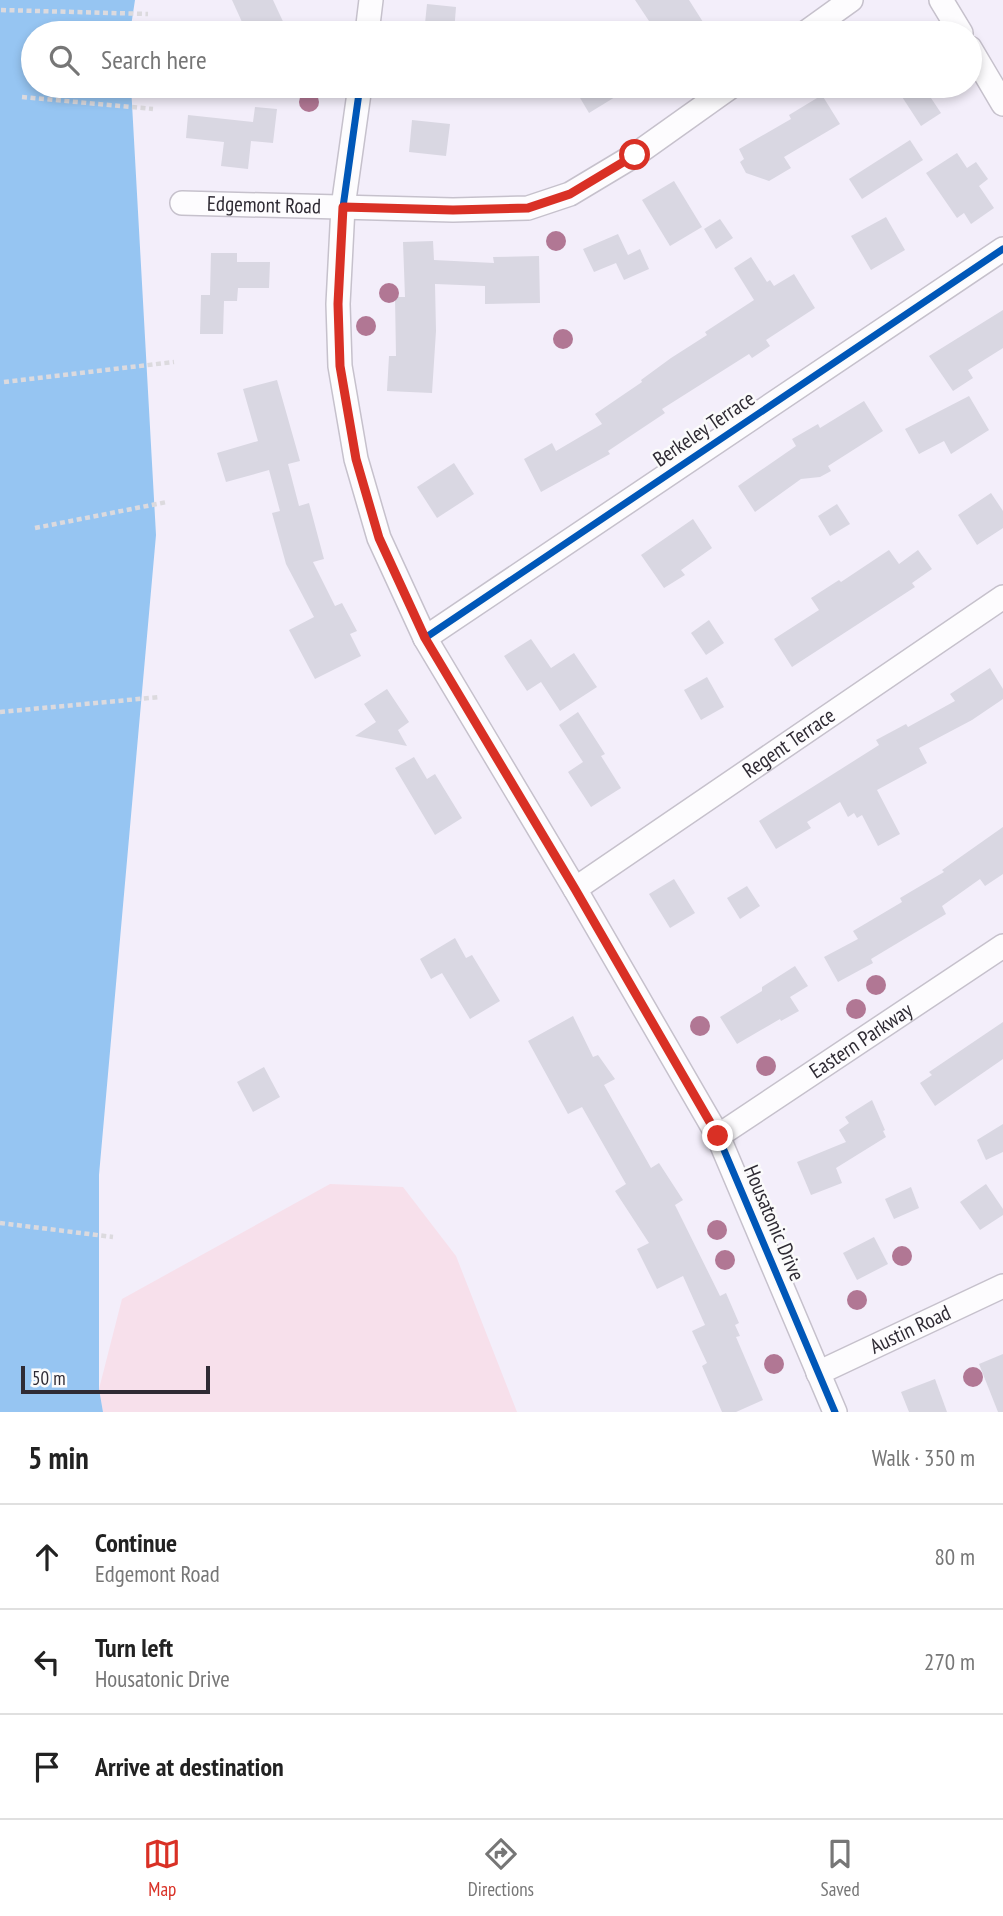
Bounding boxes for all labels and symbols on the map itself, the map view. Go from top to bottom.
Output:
route start [619,139,650,170]
street label: Edgemont Road [207,190,321,220]
street label: Berkeley Terrace [648,385,760,472]
street label: Regent Terrace [737,702,840,784]
street label: Eastern Parkway [804,996,918,1084]
route end [702,1120,733,1151]
street label: Housatonic Drive [738,1161,811,1285]
street label: Austin Road [865,1299,955,1360]
scale bar [21,1363,210,1395]

